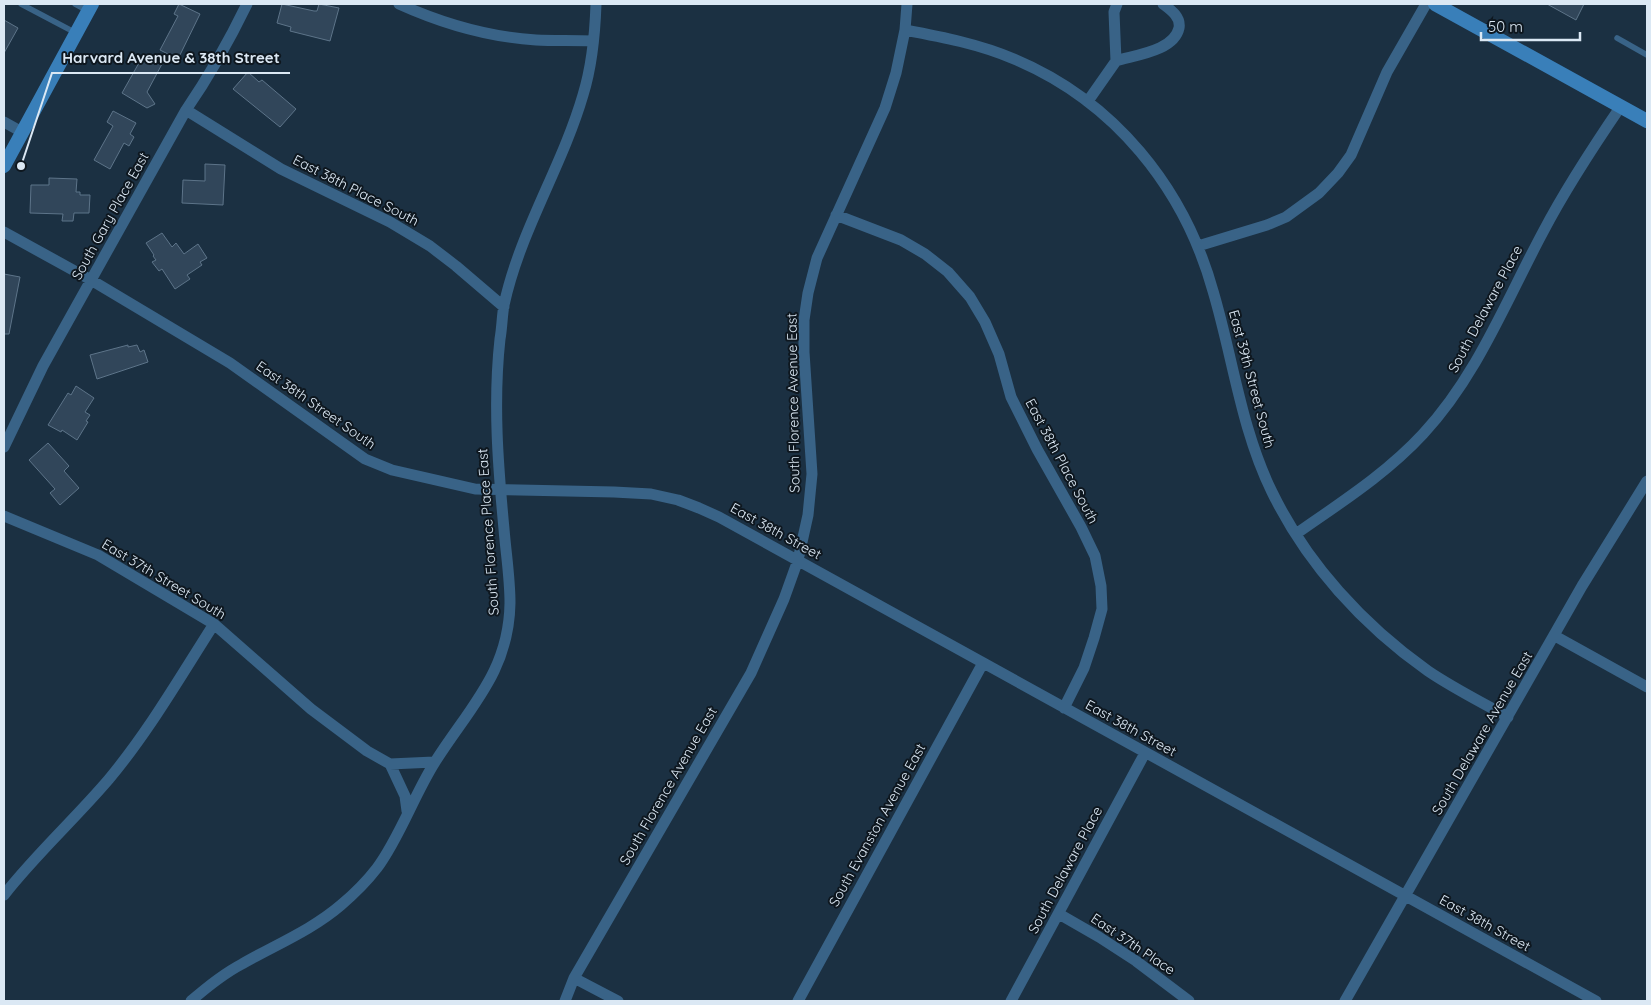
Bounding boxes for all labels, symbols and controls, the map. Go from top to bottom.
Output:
scale bar [1481,10,1580,42]
text: 50 m [1488,17,1523,36]
callout: Harvard Avenue & 38th Street [52,43,290,73]
text: Harvard Avenue & 38th Street [62,48,280,67]
street label: South Gary Place East [67,149,153,283]
street label: East 38th Place South [290,150,422,230]
street label: South Delaware Place [1444,242,1526,376]
street label: East 39th Street South [1225,308,1279,450]
street label: South Florence Avenue East [782,313,804,493]
street label: East 38th Street South [253,357,379,453]
street label: East 38th Place South [1021,395,1103,527]
street label: South Florence Place East [473,448,503,616]
street label: East 38th Street [727,499,825,564]
street label: East 37th Street South [99,535,229,623]
street label: South Delaware Avenue East [1428,648,1536,818]
street label: East 38th Street [1082,696,1180,761]
street label: South Florence Avenue East [615,703,721,868]
street label: South Evanston Avenue East [825,740,929,910]
street label: South Delaware Place [1024,803,1106,937]
street label: East 38th Street [1436,891,1534,956]
street label: East 37th Place [1087,909,1179,979]

